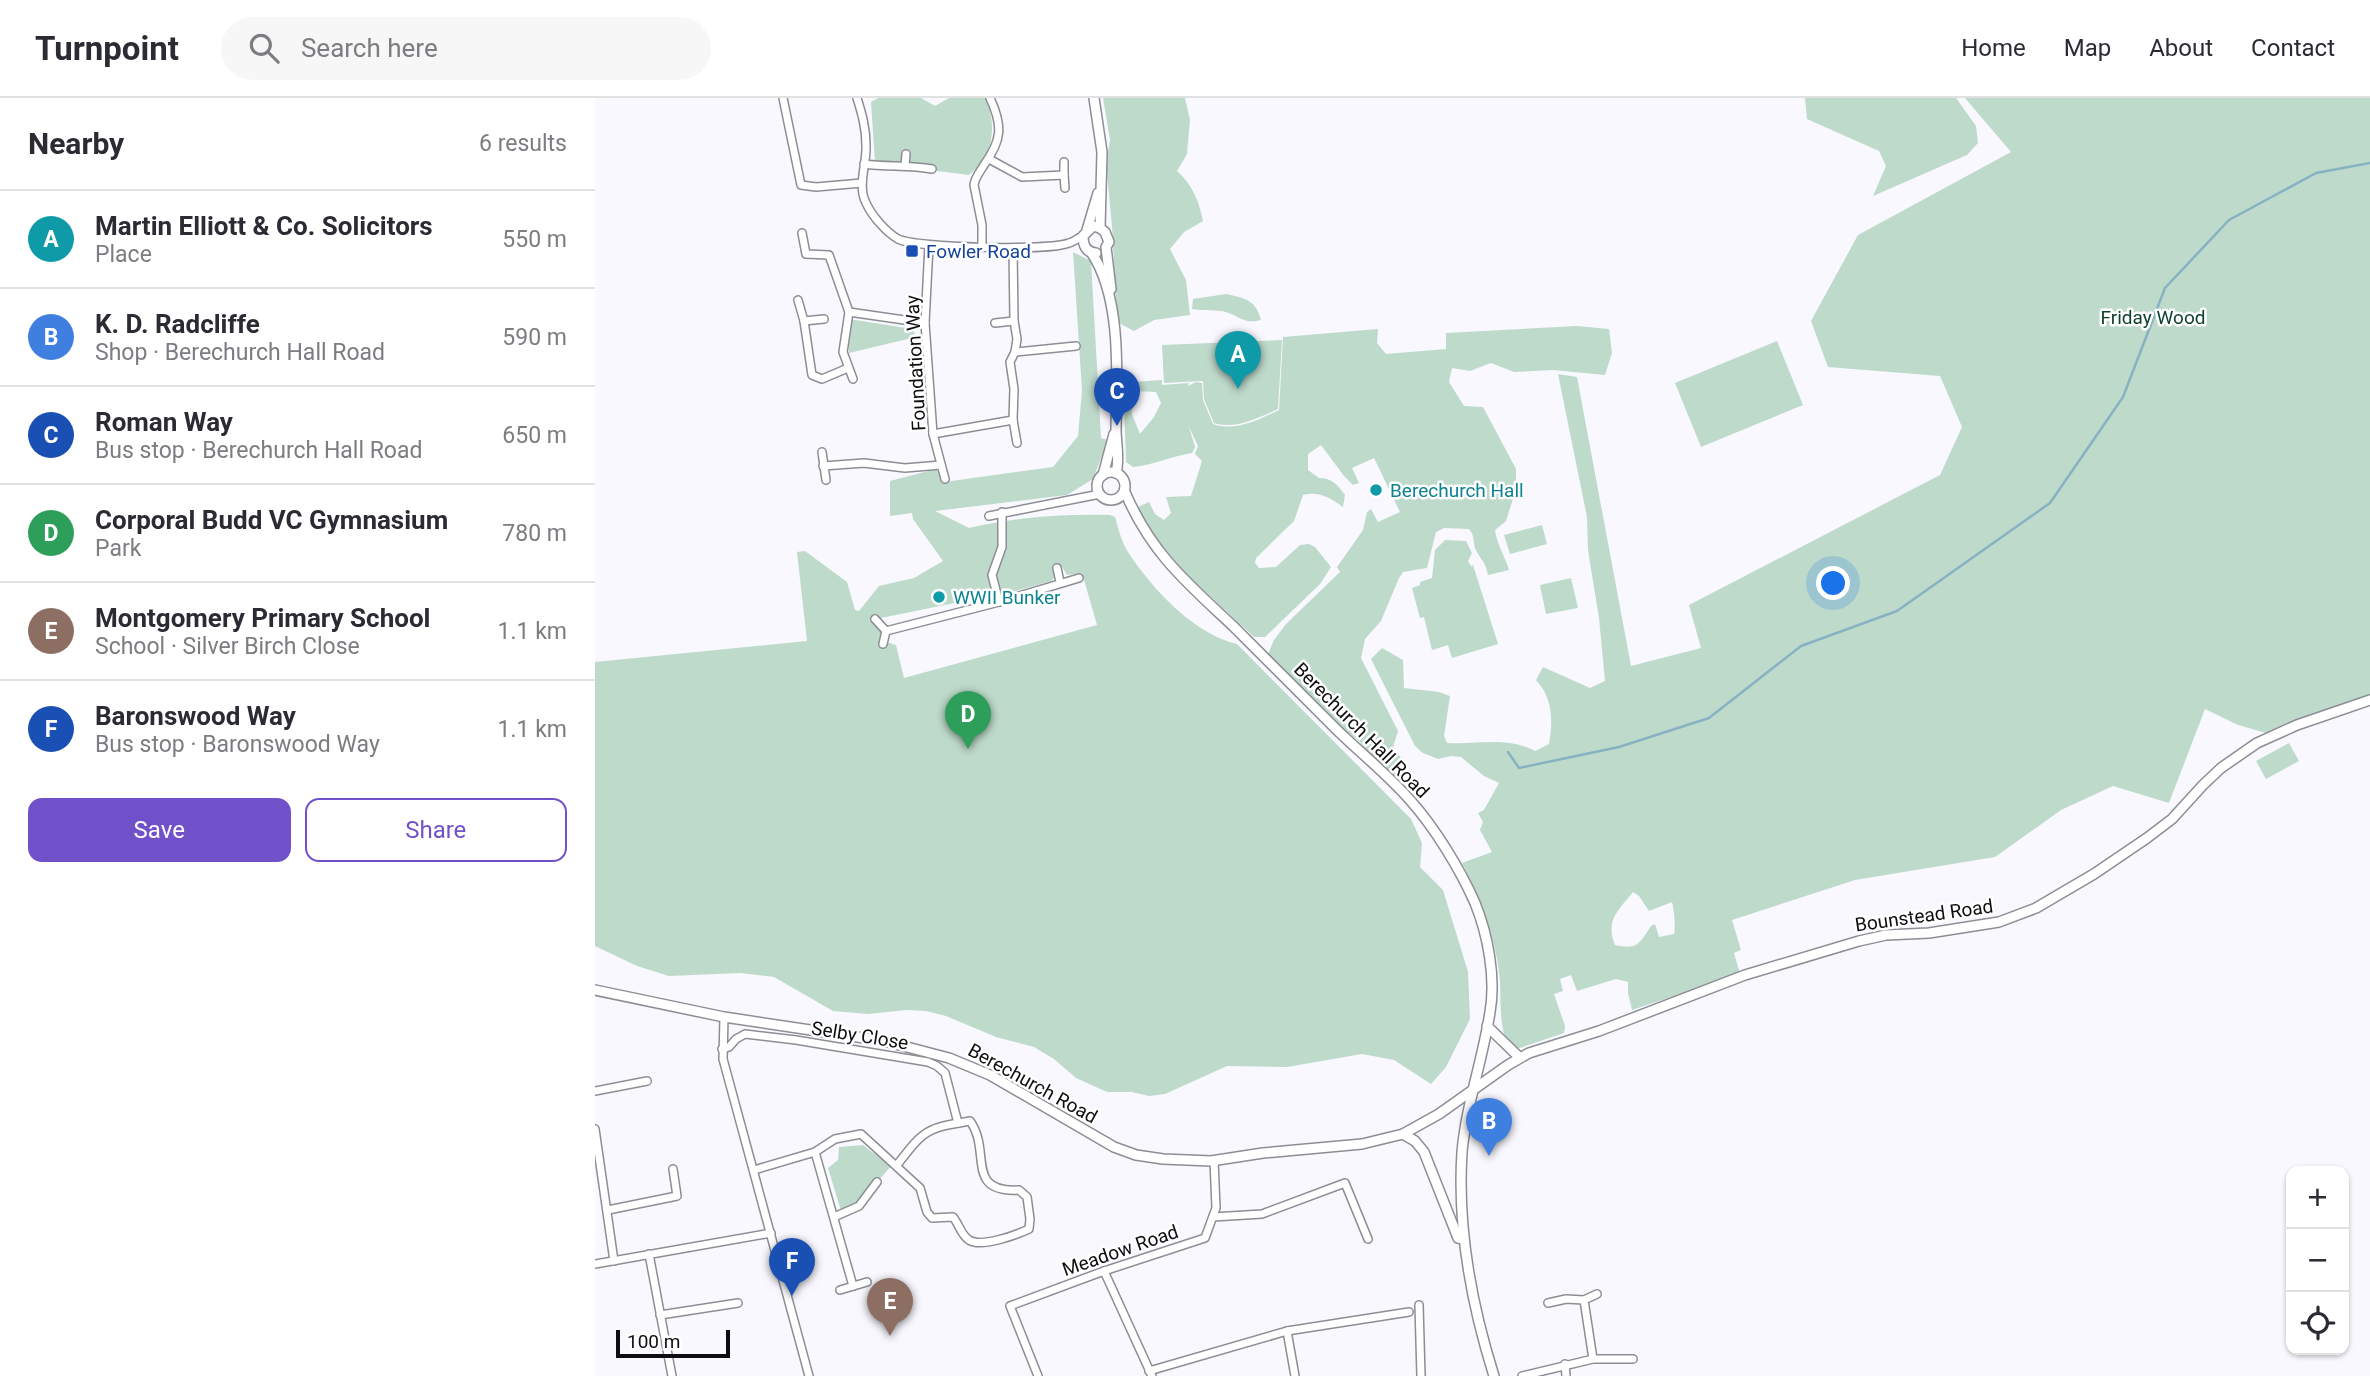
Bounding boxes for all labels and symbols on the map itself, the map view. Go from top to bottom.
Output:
place label: Fowler Road [926,240,1031,263]
marker: Fowler Road [904,243,920,259]
street label: Foundation Way [900,295,931,431]
park label: Friday Wood [2101,306,2205,329]
pin: A [1215,331,1261,389]
pin: C [1094,368,1140,426]
place label: Berechurch Hall [1390,479,1524,502]
marker: Berechurch Hall [1368,482,1384,498]
your location [1816,566,1850,600]
place label: WWII Bunker [953,586,1061,609]
marker: WWII Bunker [931,589,947,605]
street label: Berechurch Hall Road [1289,658,1434,803]
pin: D [945,691,991,749]
street label: Bounstead Road [1854,894,1995,937]
street label: Selby Close [810,1016,910,1055]
street label: Berechurch Road [964,1038,1101,1128]
pin: B [1466,1098,1512,1156]
street label: Meadow Road [1059,1220,1181,1281]
pin: F [769,1238,815,1296]
pin: E [867,1278,913,1336]
scale bar [616,1327,730,1359]

